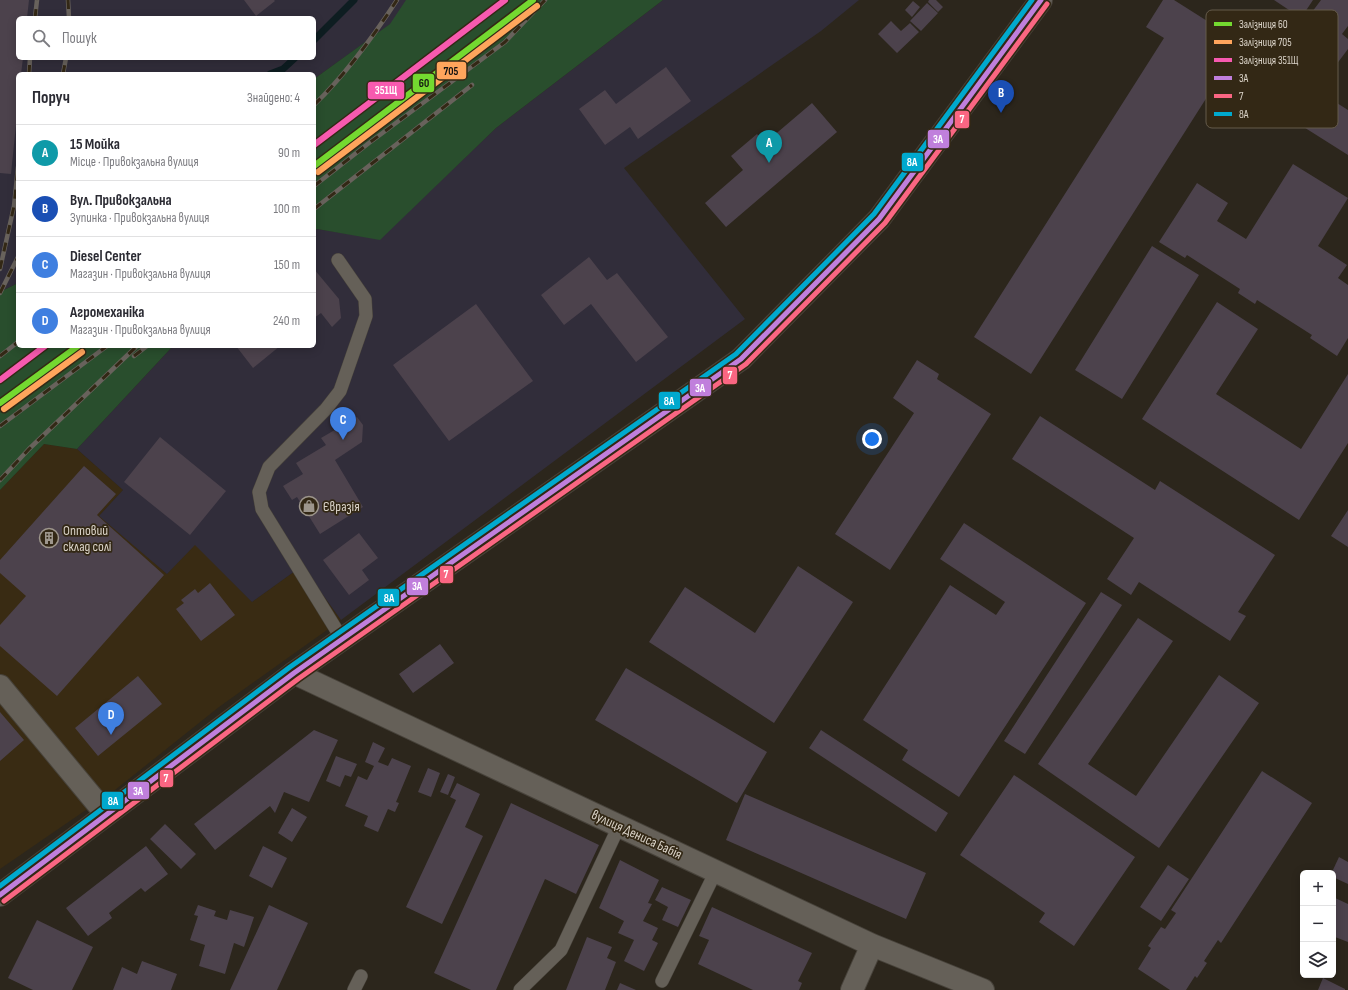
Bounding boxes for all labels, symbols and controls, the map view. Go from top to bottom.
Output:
legend [1206,10,1338,128]
search box [16,16,316,60]
text: Залізниця 60 [1239,18,1288,31]
icon: search [30,27,52,49]
text: Пошук [62,29,97,48]
text: Залізниця 705 [1239,36,1292,49]
text: Залізниця 351Щ [1239,54,1299,67]
line badge: 705 [436,61,467,80]
text: 705 [444,65,459,78]
text: 3А [1239,72,1249,85]
line badge: 60 [412,73,435,93]
text: 60 [419,77,429,90]
pin: B [988,80,1014,113]
line badge: 351Щ [367,81,405,100]
text: 351Щ [375,84,397,97]
text: Поруч [32,88,70,108]
text: Знайдено: 4 [247,90,300,106]
text: 7 [1239,90,1244,103]
text: 8А [1239,108,1249,121]
line badge: 7 [954,110,970,129]
text: 7 [960,113,965,126]
line badge: 3А [927,129,950,149]
pin: A [756,130,782,163]
text: 3А [933,133,944,146]
text: 15 Мойка [70,135,120,154]
text: A [42,145,48,161]
text: 90 m [278,145,300,161]
line badge: 8А [901,152,924,172]
text: Місце · Привокзальна вулиця [70,154,198,170]
text: 8А [907,156,918,169]
text: Вул. Привокзальна [70,191,172,210]
text: B [42,201,48,217]
text: 100 m [273,201,300,217]
text: Зупинка · Привокзальна вулиця [70,210,209,226]
text: Diesel Center [70,247,141,266]
text: C [42,257,48,273]
text: 150 m [274,257,300,273]
text: Магазин · Привокзальна вулиця [70,266,211,282]
text: Агромеханіка [70,303,144,322]
text: D [42,313,48,329]
text: 240 m [273,313,300,329]
text: Магазин · Привокзальна вулиця [70,322,211,338]
line badge: 7 [722,366,738,385]
text: 7 [728,369,733,382]
line badge: 3А [689,378,712,397]
text: 3А [695,382,706,395]
line badge: 8А [658,391,681,410]
text: 8А [664,395,675,408]
pin: C [330,407,356,440]
your location [862,429,882,449]
shop icon: Євразія [298,495,320,517]
place label: Євразія [323,498,360,515]
place label: Оптовий склад солі [63,522,111,555]
building icon: Оптовий склад солі [38,527,60,549]
line badge: 7 [439,565,454,584]
text: 7 [444,568,449,581]
line badge: 3А [406,577,429,596]
text: 3А [412,580,423,593]
line badge: 8А [377,588,400,607]
text: 8А [384,592,395,605]
pin: D [98,702,124,735]
line badge: 7 [159,769,174,788]
text: 7 [164,772,169,785]
line badge: 3А [127,781,150,800]
text: 3А [133,785,144,798]
line badge: 8А [101,791,124,810]
text: 8А [108,795,119,808]
street label: вулиця Дениса Бабія [589,806,685,863]
map controls [1300,870,1336,978]
button: + [1300,870,1336,906]
button: − [1300,906,1336,942]
button: layers [1300,942,1336,978]

